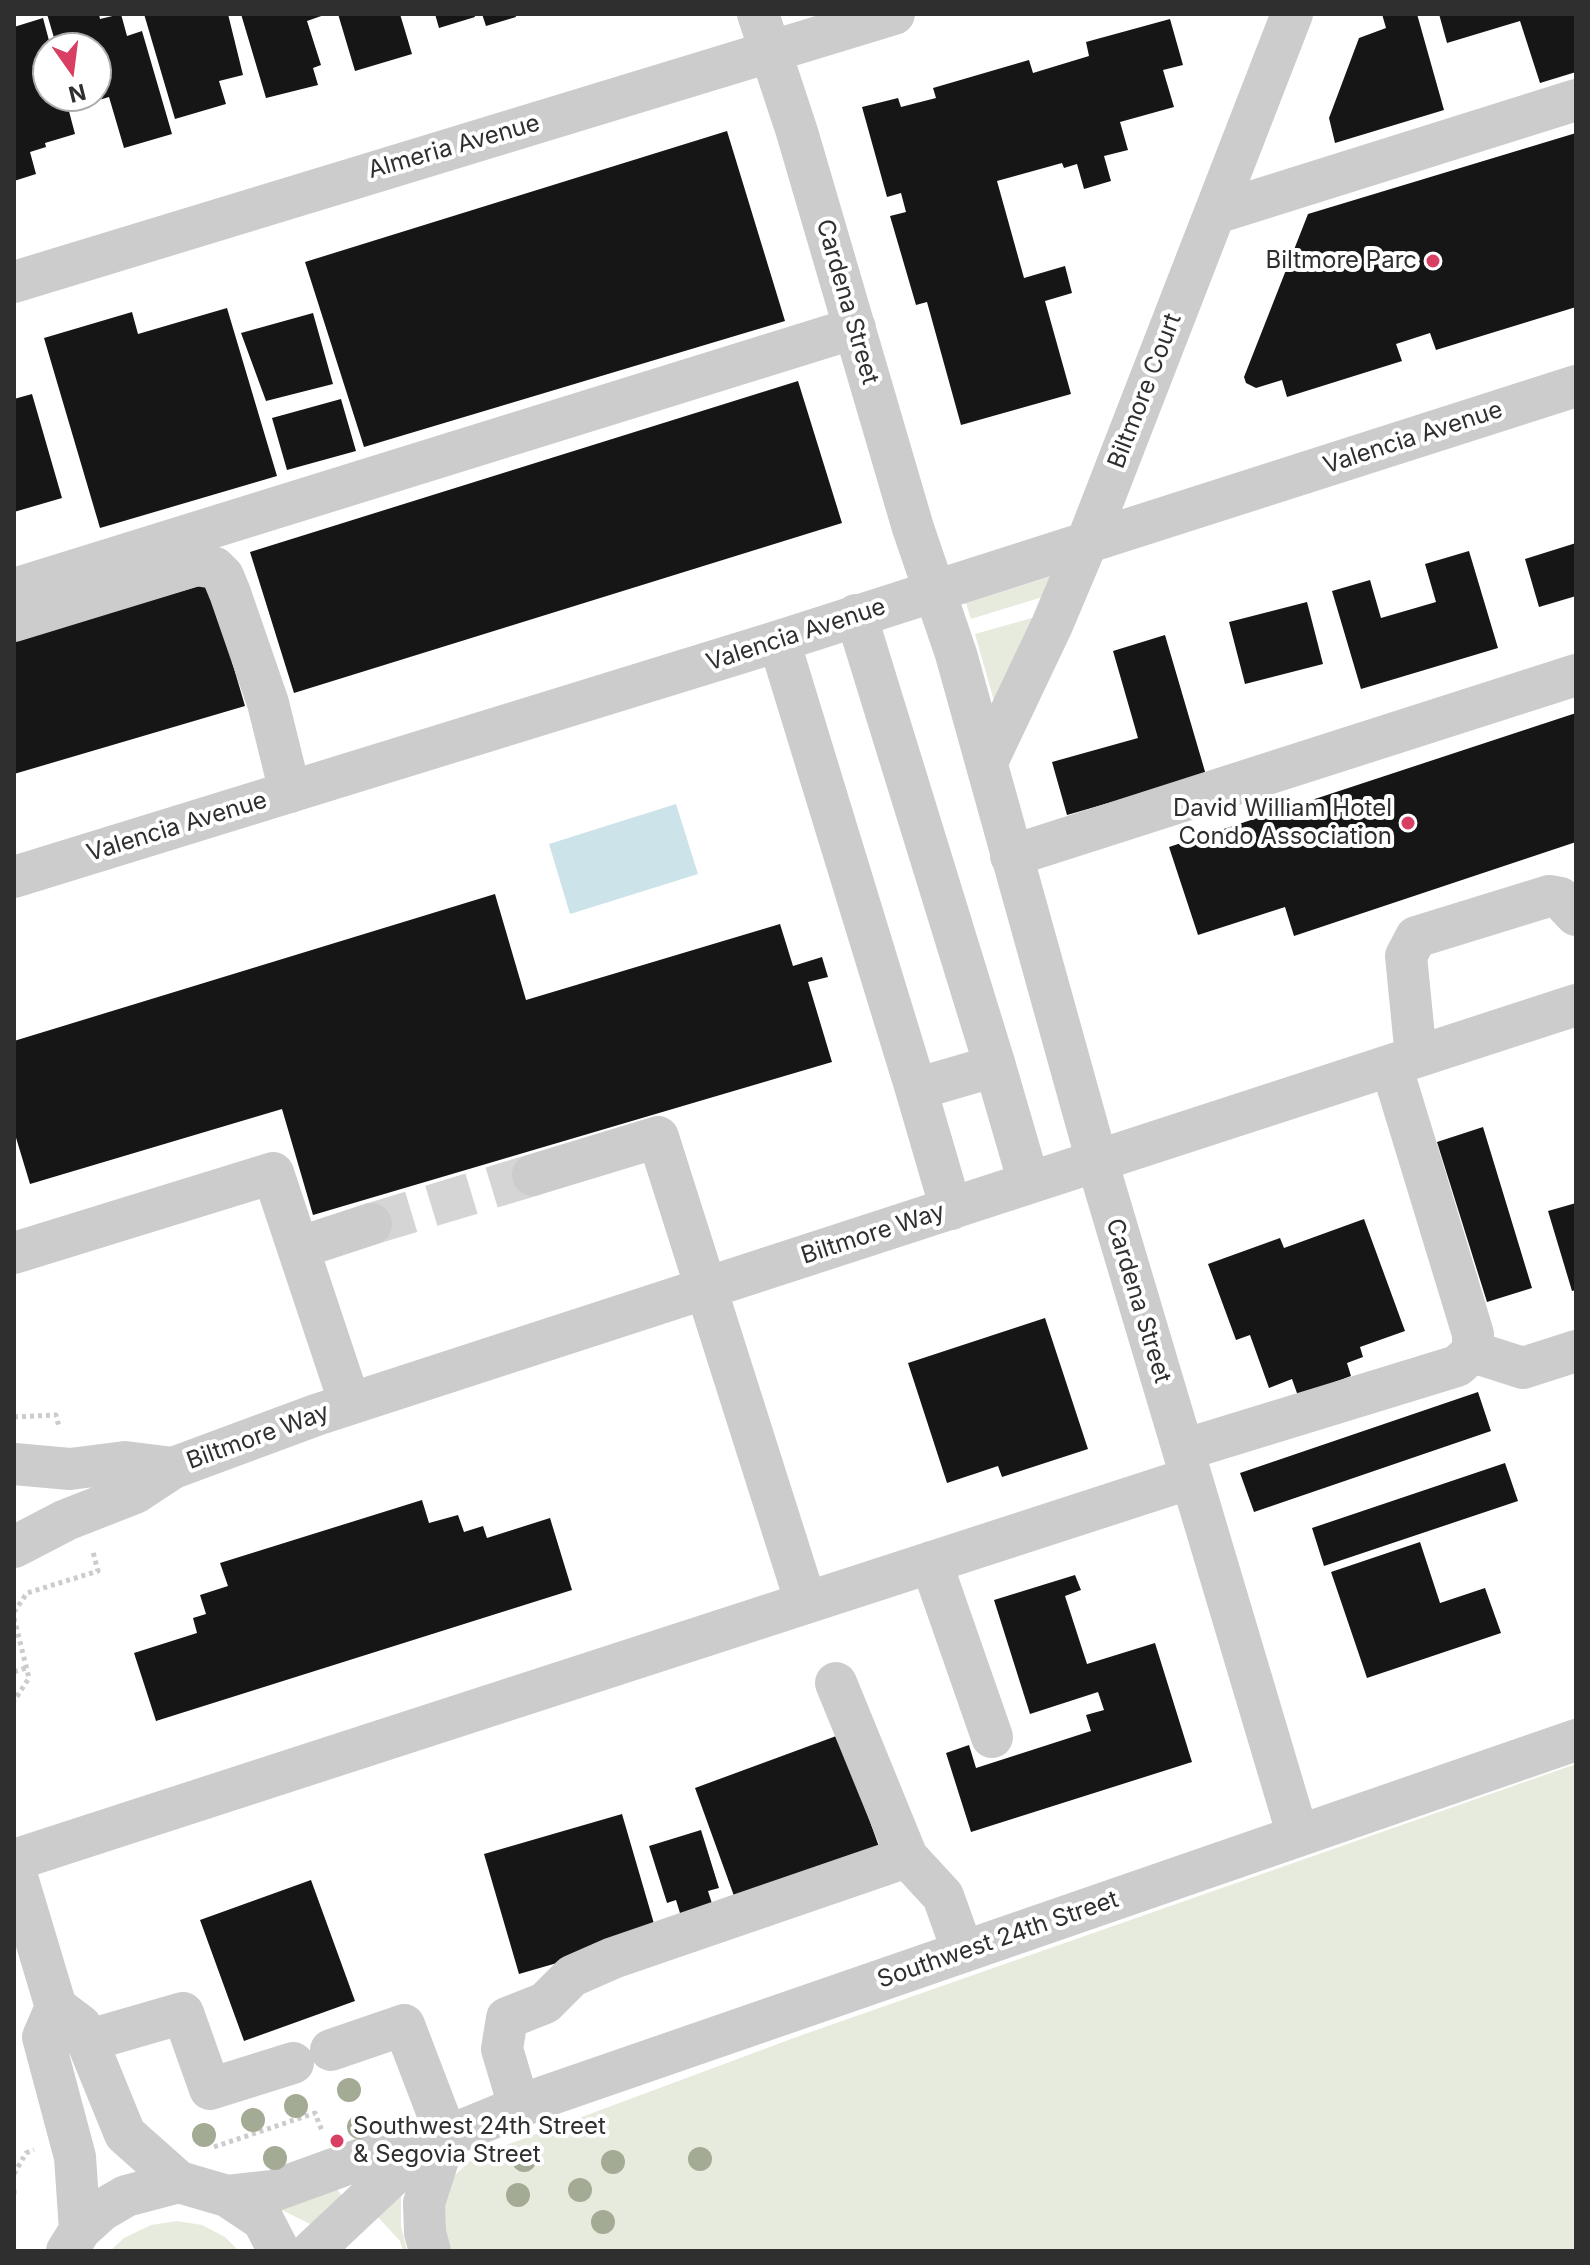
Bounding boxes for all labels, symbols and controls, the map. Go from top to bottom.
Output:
north arrow [32,32,112,112]
text: N [66,79,89,108]
street label: Almeria Avenue [365,109,543,185]
street label: Cardena Street [810,216,884,388]
place label: Biltmore Parc [1266,247,1417,275]
marker: Biltmore Parc [1424,252,1442,270]
street label: Biltmore Court [1102,309,1188,473]
street label: Valencia Avenue [1320,395,1506,481]
street label: Valencia Avenue [703,592,889,678]
street label: Valencia Avenue [83,786,271,868]
place label: David William Hotel Condo Association [1173,795,1392,851]
marker: David William Hotel Condo Association [1399,814,1417,832]
street label: Biltmore Way [798,1197,948,1271]
street label: Cardena Street [1099,1215,1177,1387]
street label: Biltmore Way [183,1398,333,1476]
street label: Southwest 24th Street [874,1885,1122,1995]
place label: Southwest 24th Street & Segovia Street [353,2113,606,2169]
marker: Southwest 24th Street & Segovia Street [328,2132,346,2150]

